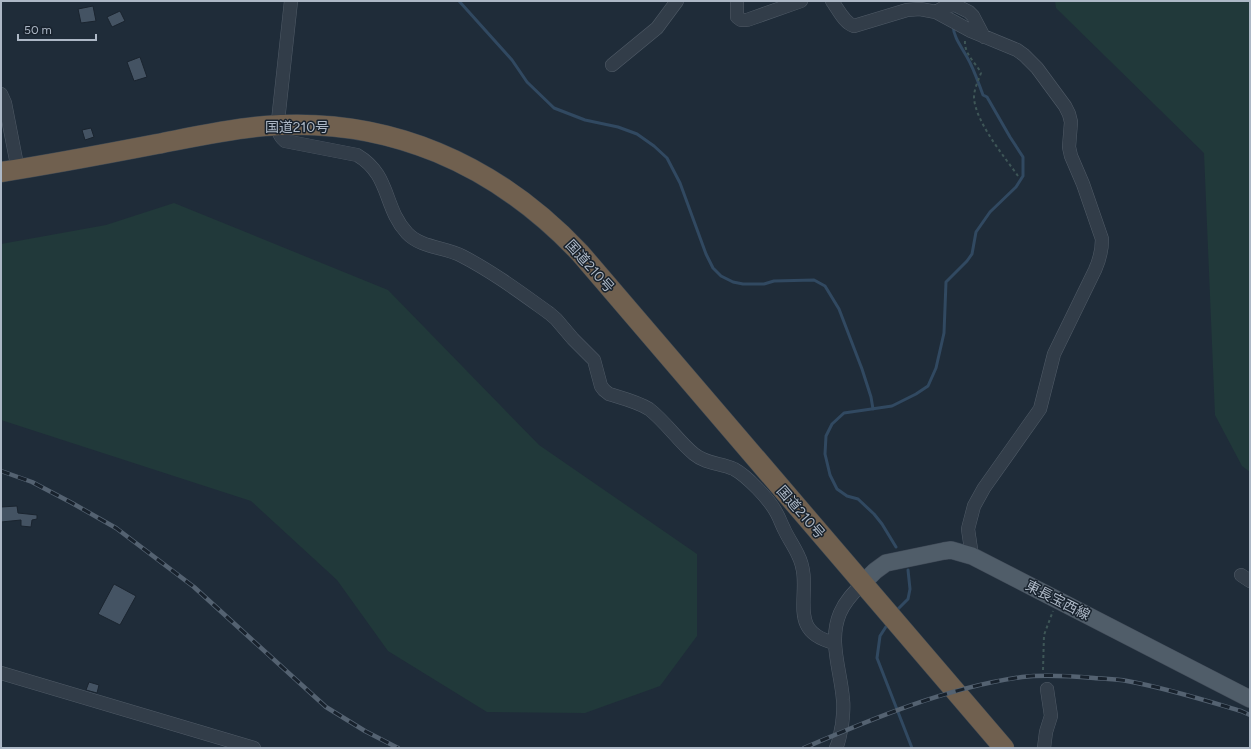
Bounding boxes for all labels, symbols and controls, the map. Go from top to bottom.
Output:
scale bar [18,16,96,42]
text: 50 m [24,23,52,37]
street label: 国道210号 [265,119,329,136]
street label: 国道210号 [562,237,618,296]
street label: 国道210号 [773,482,828,542]
street label: 東長宝西線 [1023,577,1093,624]

